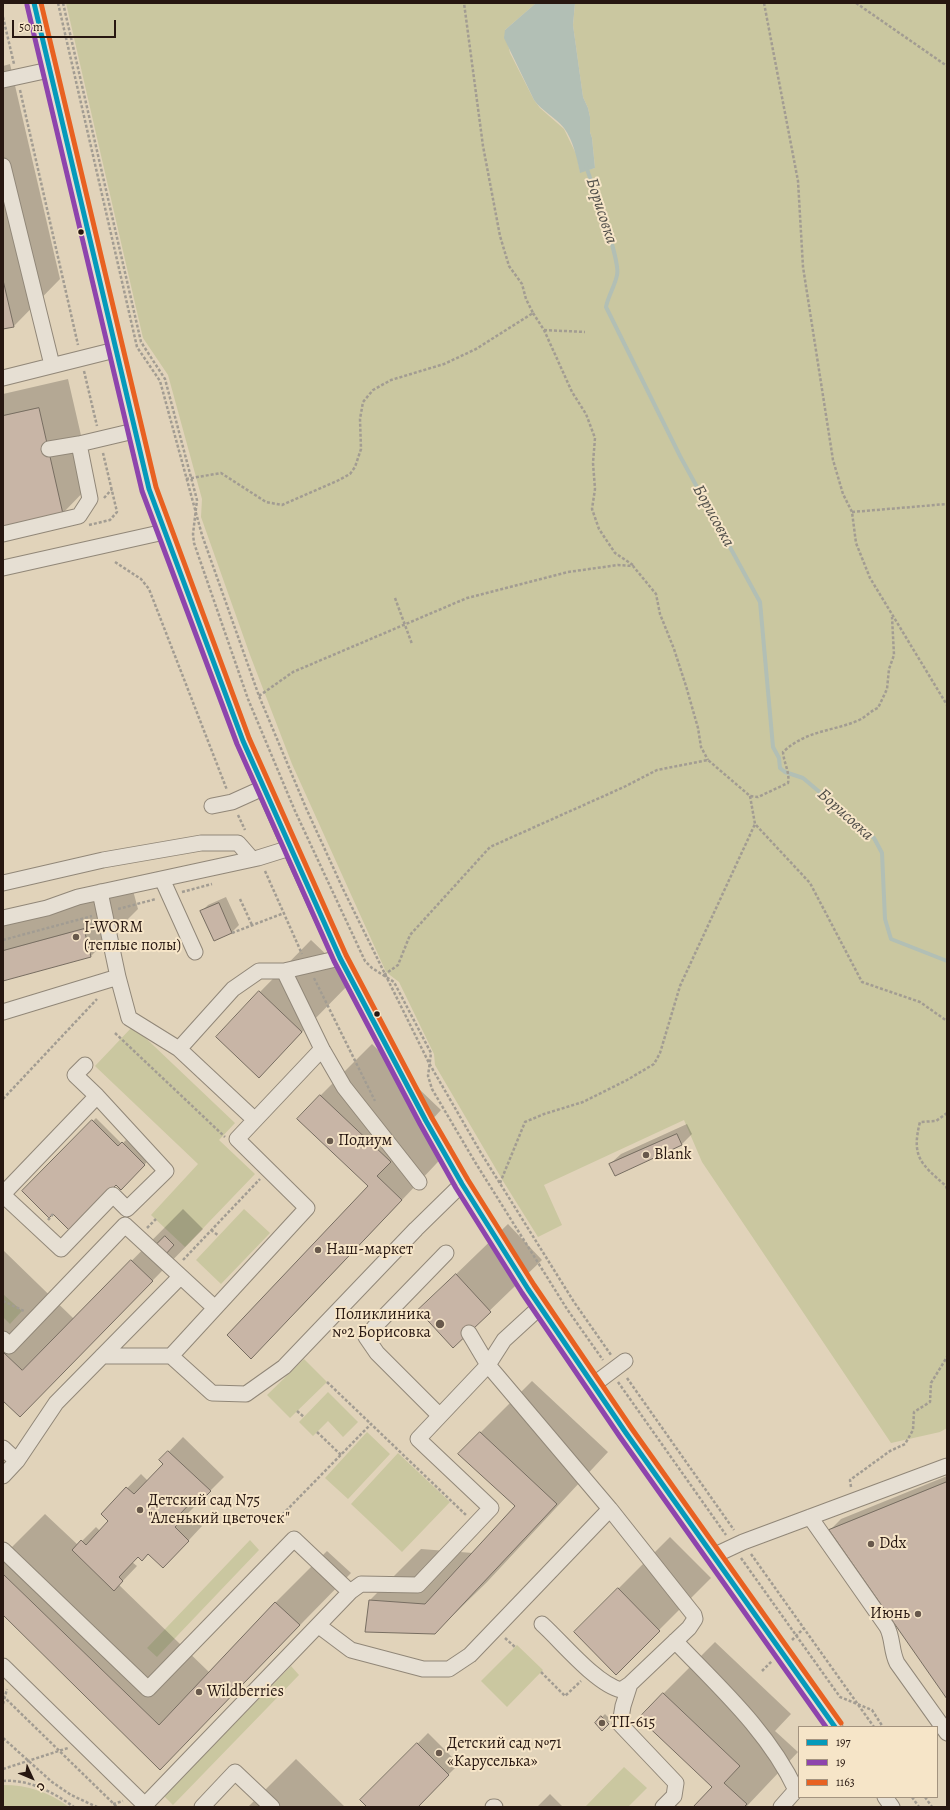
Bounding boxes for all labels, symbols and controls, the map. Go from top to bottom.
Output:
scale bar [14,12,118,38]
text: 50 m [19,19,43,35]
water label: Борисовка [581,175,621,247]
unlabelled marker [76,227,86,237]
water label: Борисовка [688,481,738,551]
water label: Борисовка [813,785,877,845]
place label: I-WORM (теплые полы) [84,918,181,956]
marker: I-WORM (теплые полы) [71,932,81,942]
unlabelled marker [372,1009,382,1019]
place label: Подиум [338,1131,392,1151]
marker: Подиум [325,1136,335,1146]
place label: Blank [654,1145,692,1165]
marker: Blank [641,1150,651,1160]
place label: Наш-маркет [326,1240,413,1260]
marker: Наш-маркет [313,1245,323,1255]
place label: Поликлиника №2 Борисовка [332,1305,431,1343]
marker: Поликлиника №2 Борисовка [434,1318,446,1330]
place label: Детский сад N75 "Аленький цветочек" [148,1491,290,1529]
marker: Детский сад N75 "Аленький цветочек" [135,1505,145,1515]
place label: Ddx [879,1534,906,1554]
marker: Ddx [866,1539,876,1549]
place label: Июнь [870,1604,910,1624]
marker: Июнь [913,1609,923,1619]
place label: Wildberries [207,1682,284,1702]
marker: Wildberries [194,1687,204,1697]
place label: ТП-615 [610,1713,655,1733]
marker: ТП-615 [597,1718,607,1728]
legend [798,1726,938,1798]
place label: Детский сад №71 «Каруселька» [447,1734,561,1772]
text: 197 [836,1734,851,1750]
marker: Детский сад №71 «Каруселька» [434,1748,444,1758]
text: 19 [836,1754,846,1770]
north arrow [12,1758,52,1798]
text: 1163 [836,1774,855,1790]
text: С [33,1779,49,1794]

